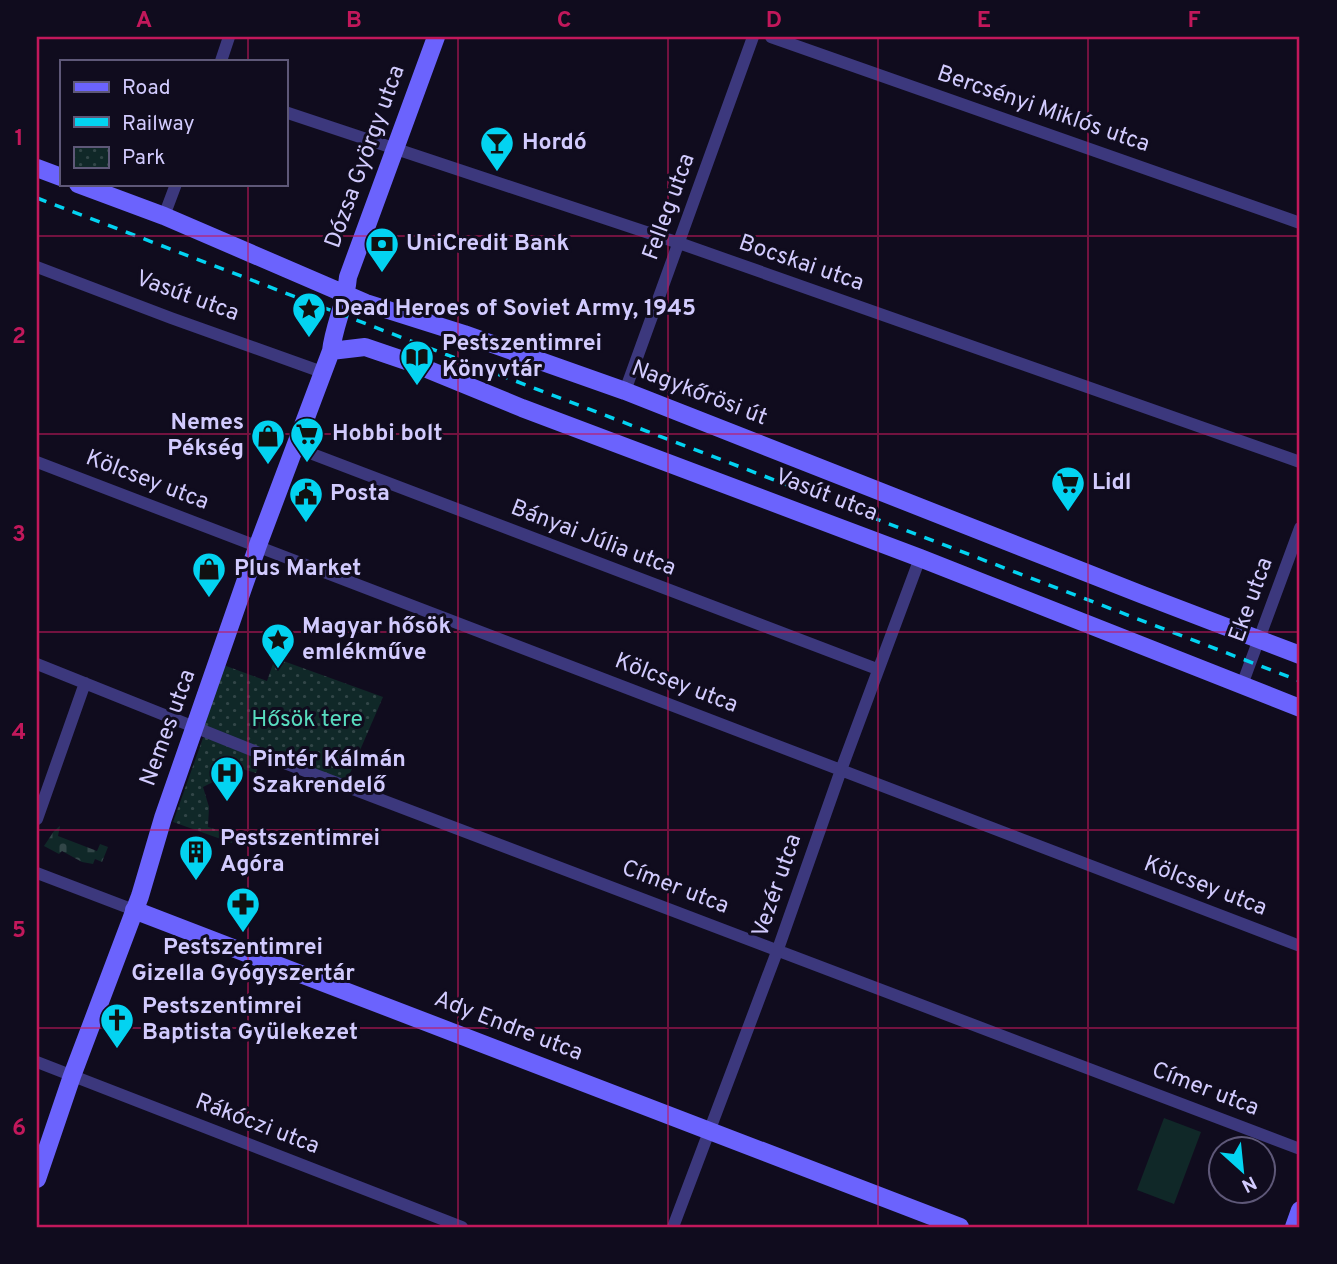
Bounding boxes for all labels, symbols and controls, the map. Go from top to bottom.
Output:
text: A [136,7,152,36]
text: B [346,7,362,36]
text: C [557,7,571,36]
text: D [766,7,782,36]
text: E [977,7,991,36]
text: F [1187,7,1201,36]
legend [60,60,287,186]
street label: Bercsényi Miklós utca [933,60,1153,160]
street label: Dózsa György utca [319,62,413,252]
text: Road [122,75,171,102]
text: Railway [122,111,195,138]
bar icon: Hordó [478,124,516,173]
text: 1 [14,125,24,154]
place label: Hordó [522,129,587,158]
text: Park [122,145,165,172]
street label: Felleg utca [637,150,703,264]
bank icon: UniCredit Bank [363,225,401,274]
street label: Bocskai utca [735,229,867,299]
place label: UniCredit Bank [406,230,570,259]
street label: Vasút utca [131,265,243,329]
place icon: Dead Heroes of Soviet Army, 1945 [290,290,328,339]
place label: Dead Heroes of Soviet Army, 1945 [334,295,696,324]
text: 2 [12,323,26,352]
place label: Pestszentimrei Könyvtár [442,330,602,385]
library icon: Pestszentimrei Könyvtár [398,338,436,387]
street label: Nagykőrösi út [627,355,771,433]
place label: Nemes Pékség [167,409,244,464]
supermarket icon: Hobbi bolt [288,415,326,464]
shop icon: Nemes Pékség [249,417,287,466]
place label: Hobbi bolt [332,420,443,449]
street label: Kölcsey utca [81,444,213,518]
street label: Vasút utca [770,463,882,529]
supermarket icon: Lidl [1049,464,1087,513]
place label: Lidl [1092,469,1132,498]
public building icon: Posta [287,475,325,524]
place label: Posta [330,480,390,509]
street label: Bányai Júlia utca [506,494,680,584]
text: 3 [12,521,26,550]
shop icon: Plus Market [190,550,228,599]
street label: Eke utca [1223,554,1281,646]
place label: Plus Market [234,555,361,584]
place label: Magyar hősök emlékműve [302,613,452,668]
place icon: Magyar hősök emlékműve [259,621,297,670]
street label: Kölcsey utca [610,647,742,721]
street label: Nemes utca [135,666,203,790]
park label: Hősök tere [251,706,363,735]
text: 4 [12,719,26,748]
place label: Pintér Kálmán Szakrendelő [252,746,406,801]
hospital icon: Pintér Kálmán Szakrendelő [208,754,246,803]
place label: Pestszentimrei Agóra [220,825,380,880]
street label: Vezér utca [747,830,809,942]
building icon: Pestszentimrei Agóra [177,833,215,882]
street label: Kölcsey utca [1139,850,1271,924]
street label: Címer utca [617,854,733,922]
pharmacy icon: Pestszentimrei Gizella Gyógyszertár [224,885,262,934]
text: 5 [12,917,26,946]
place label: Pestszentimrei Gizella Gyógyszertár [131,934,355,989]
street label: Ady Endre utca [430,985,586,1069]
place label: Pestszentimrei Baptista Gyülekezet [142,993,358,1048]
church icon: Pestszentimrei Baptista Gyülekezet [98,1001,136,1050]
street label: Címer utca [1147,1056,1263,1124]
street label: Rákóczi utca [191,1088,323,1162]
text: 6 [12,1115,26,1144]
north arrow [1208,1134,1278,1204]
text: N [1237,1170,1260,1197]

